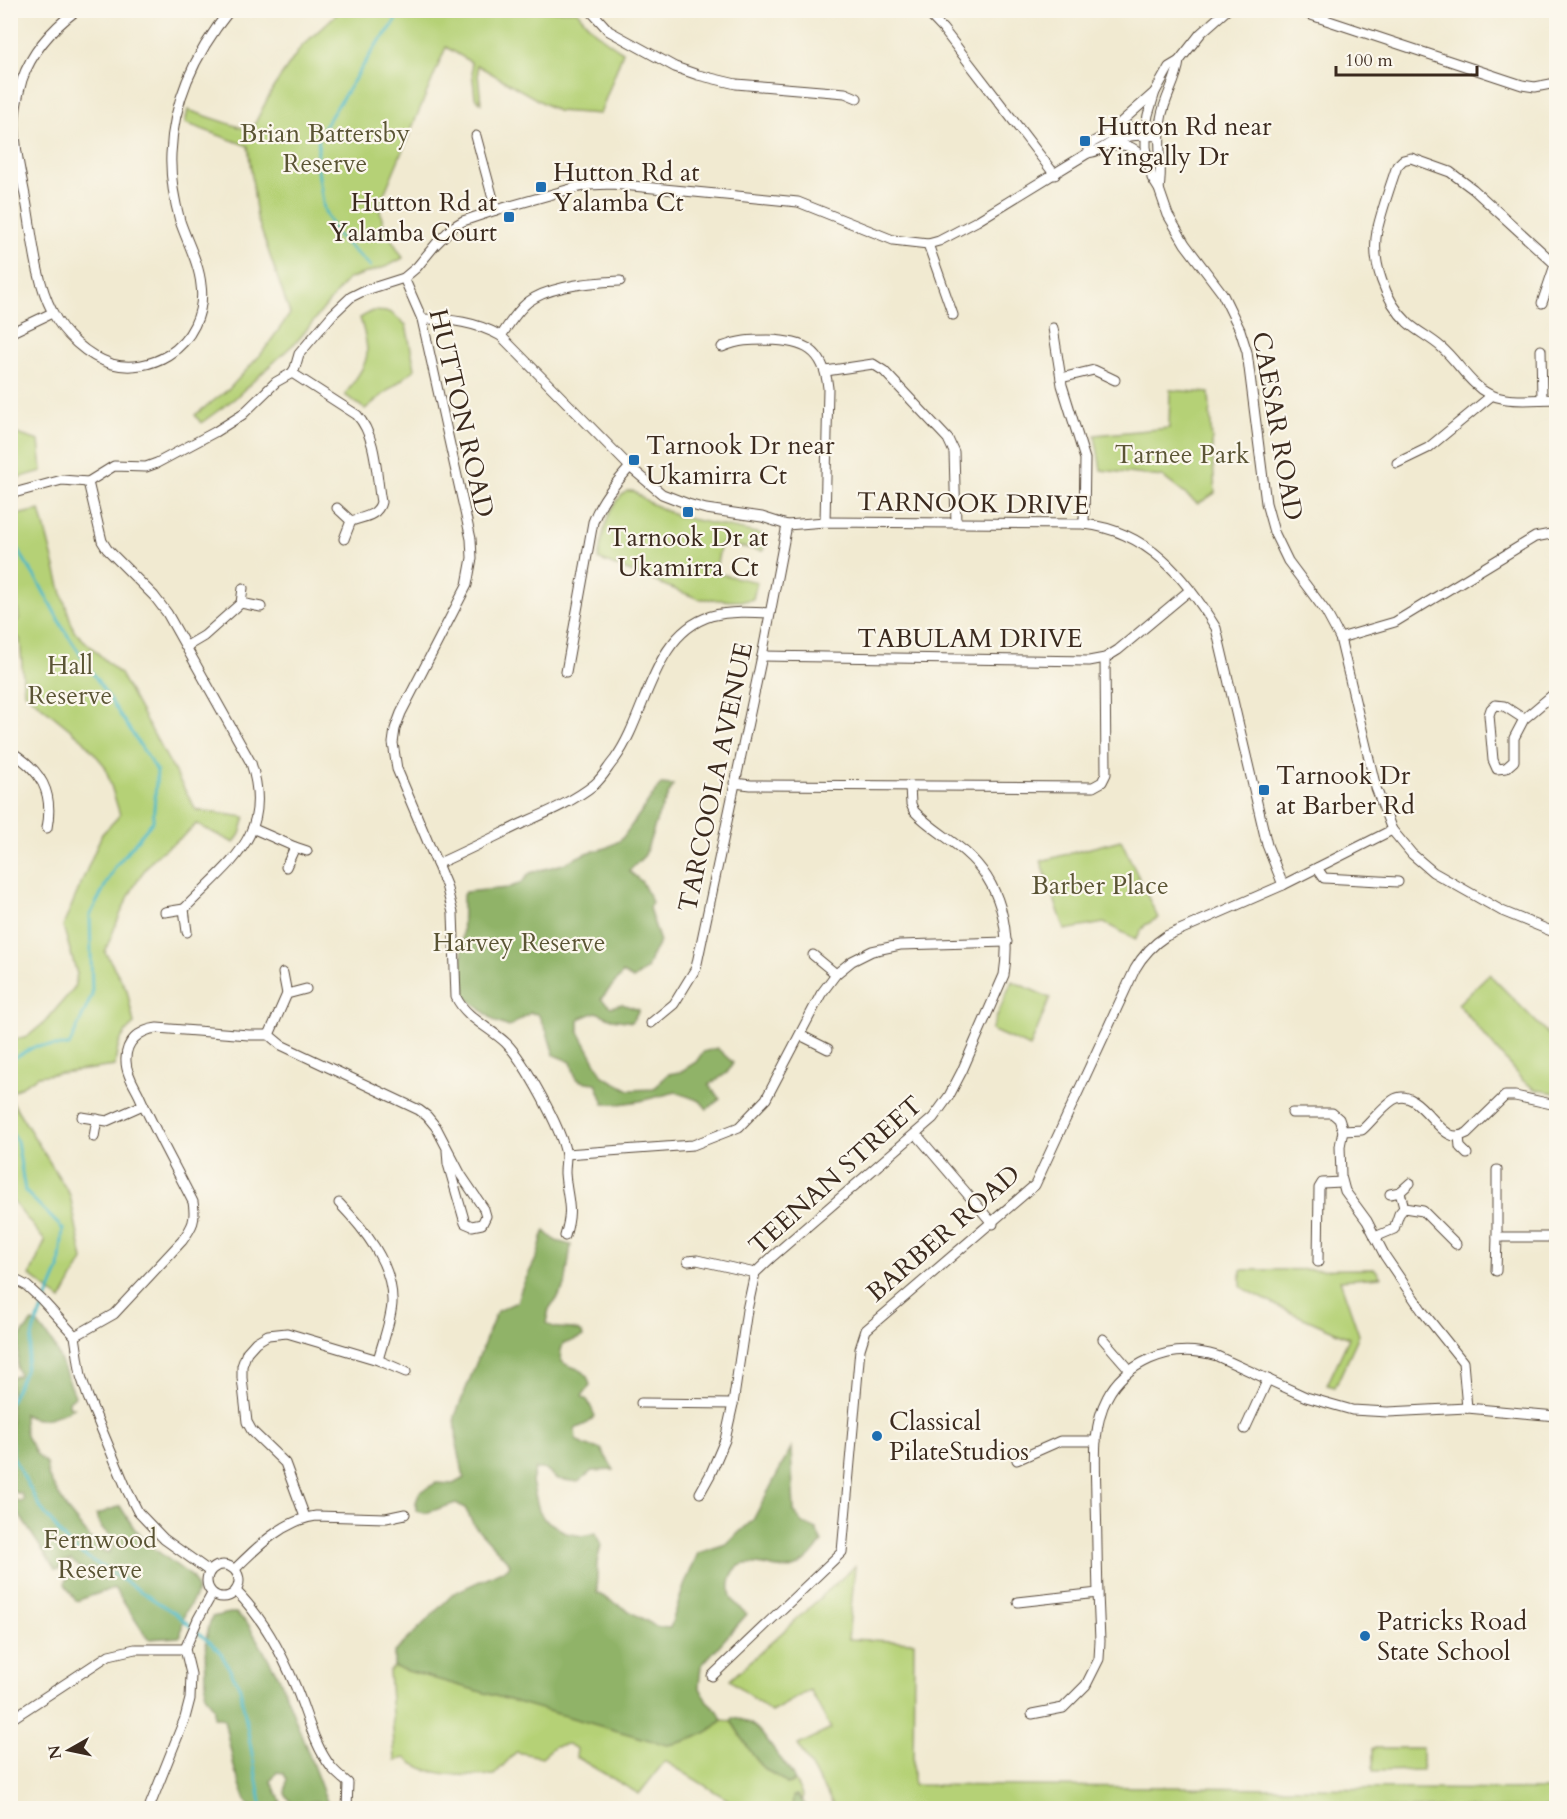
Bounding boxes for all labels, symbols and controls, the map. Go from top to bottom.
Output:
scale bar [1336,39,1477,77]
text: 100 m [1345,48,1393,73]
place label: Hutton Rd near Yingally Dr [1097,109,1272,174]
park label: Brian Battersby Reserve [240,116,410,181]
marker: Hutton Rd near Yingally Dr [1078,134,1092,148]
place label: Hutton Rd at Yalamba Ct [553,155,700,220]
marker: Hutton Rd at Yalamba Ct [534,180,548,194]
place label: Hutton Rd at Yalamba Court [328,185,497,250]
marker: Hutton Rd at Yalamba Court [502,210,516,224]
street label: HUTTON ROAD [421,305,503,521]
street label: CAESAR ROAD [1244,329,1311,523]
place label: Tarnook Dr near Ukamirra Ct [646,428,835,493]
park label: Tarnee Park [1114,437,1250,472]
marker: Tarnook Dr near Ukamirra Ct [627,453,641,467]
street label: TARNOOK DRIVE [857,484,1089,523]
marker: Tarnook Dr at Ukamirra Ct [681,505,695,519]
place label: Tarnook Dr at Ukamirra Ct [608,520,768,585]
street label: TABULAM DRIVE [857,621,1083,656]
street label: TARCOOLA AVENUE [670,639,761,915]
park label: Hall Reserve [28,648,112,713]
place label: Tarnook Dr at Barber Rd [1276,758,1415,823]
marker: Tarnook Dr at Barber Rd [1257,783,1271,797]
park label: Barber Place [1031,868,1169,903]
park label: Harvey Reserve [433,925,605,960]
street label: TEENAN STREET [741,1088,930,1263]
street label: BARBER ROAD [859,1157,1028,1310]
place label: Classical PilateStudios [889,1404,1029,1469]
marker: Classical PilateStudios [870,1429,884,1443]
park label: Fernwood Reserve [43,1522,157,1587]
place label: Patricks Road State School [1377,1604,1527,1669]
marker: Patricks Road State School [1358,1629,1372,1643]
north arrow [39,1720,99,1780]
text: N [43,1744,67,1761]

